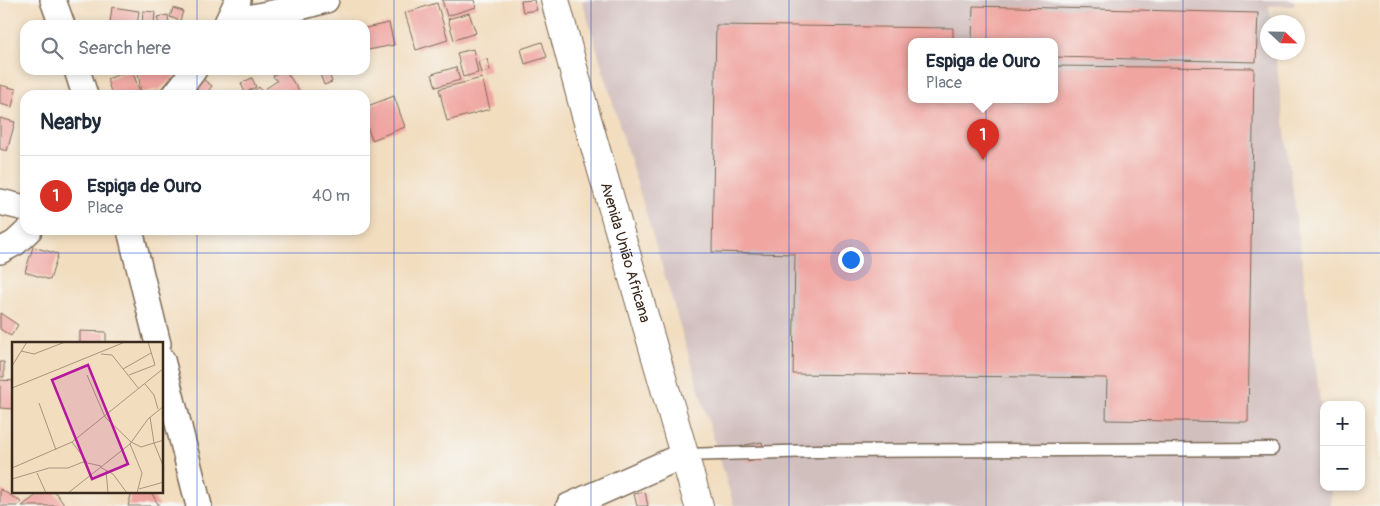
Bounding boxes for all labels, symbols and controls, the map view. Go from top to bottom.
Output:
north arrow [1260,15,1305,60]
search box [20,20,370,75]
icon: search [38,34,66,62]
text: Search here [78,36,171,60]
popup [908,38,1058,103]
text: Espiga de Ouro [926,49,1040,73]
text: Place [926,73,962,93]
text: Nearby [40,109,101,136]
pin: 1 [967,119,999,160]
text: Espiga de Ouro [87,174,201,198]
street label: Avenida União Africana [596,180,654,325]
text: 1 [53,186,59,206]
text: 40 m [312,186,350,206]
text: Place [87,198,123,218]
your location [838,247,864,273]
inset map [12,342,164,494]
map controls [1320,401,1365,491]
button: + [1320,401,1365,446]
button: − [1320,446,1365,491]

